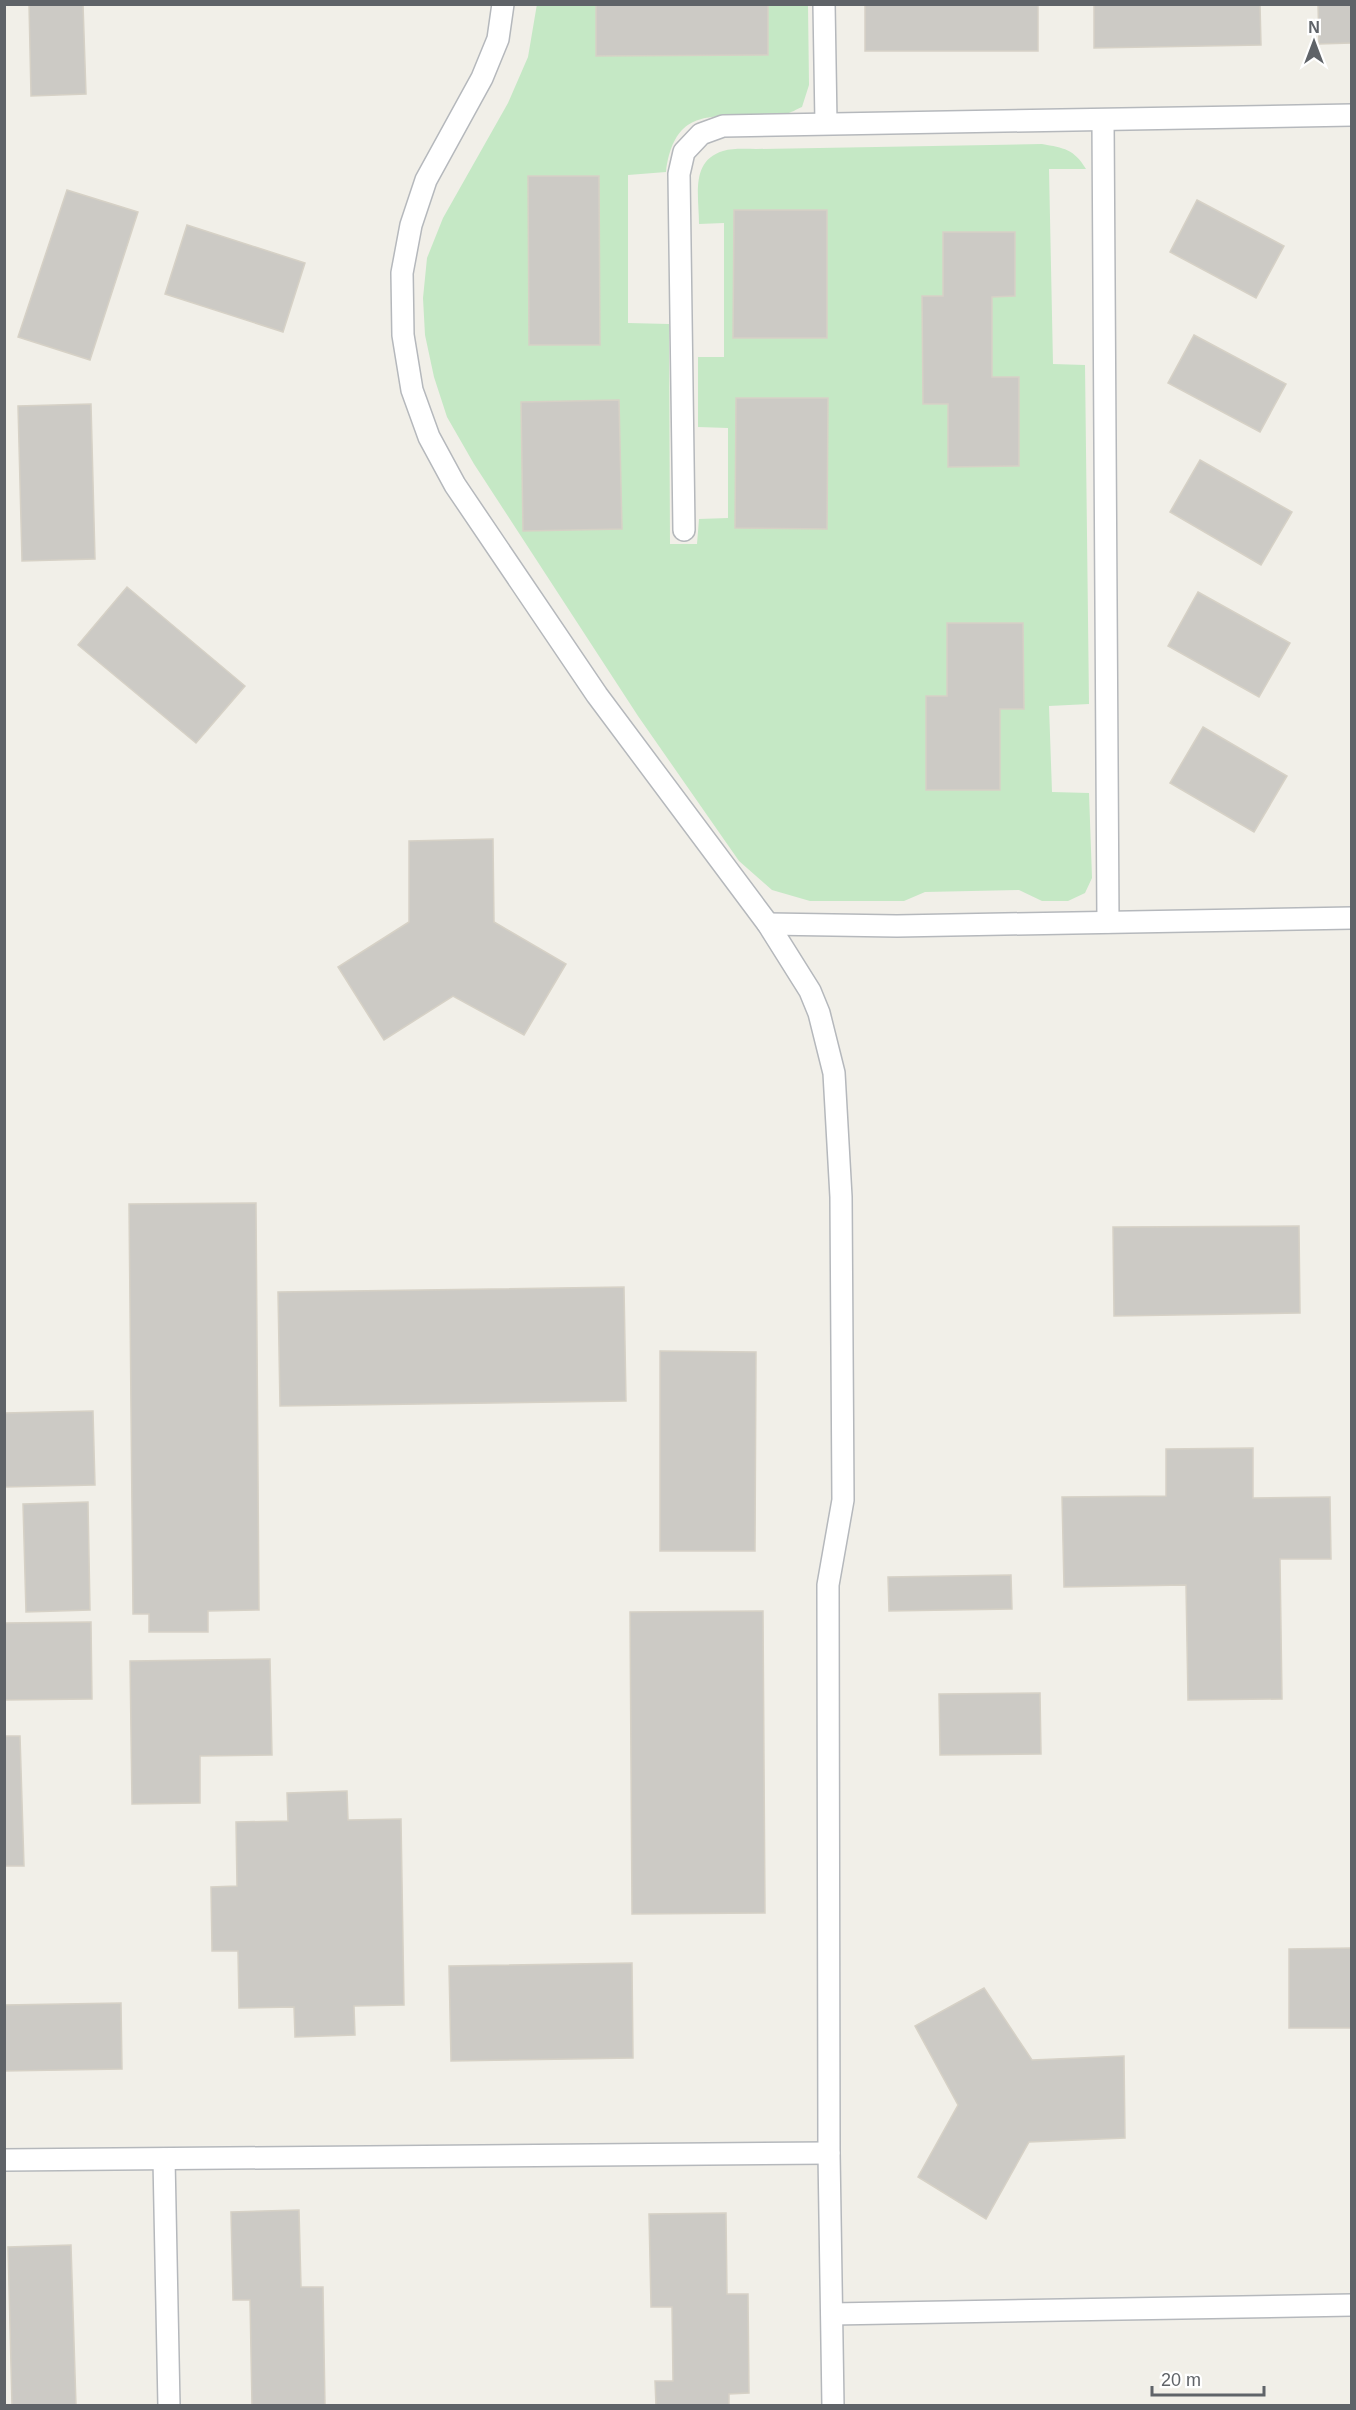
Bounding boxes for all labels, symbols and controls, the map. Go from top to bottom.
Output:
north arrow [1284,12,1344,72]
text: N [1308,19,1320,36]
scale bar [1152,2359,1264,2397]
text: 20 m [1161,2370,1201,2390]

